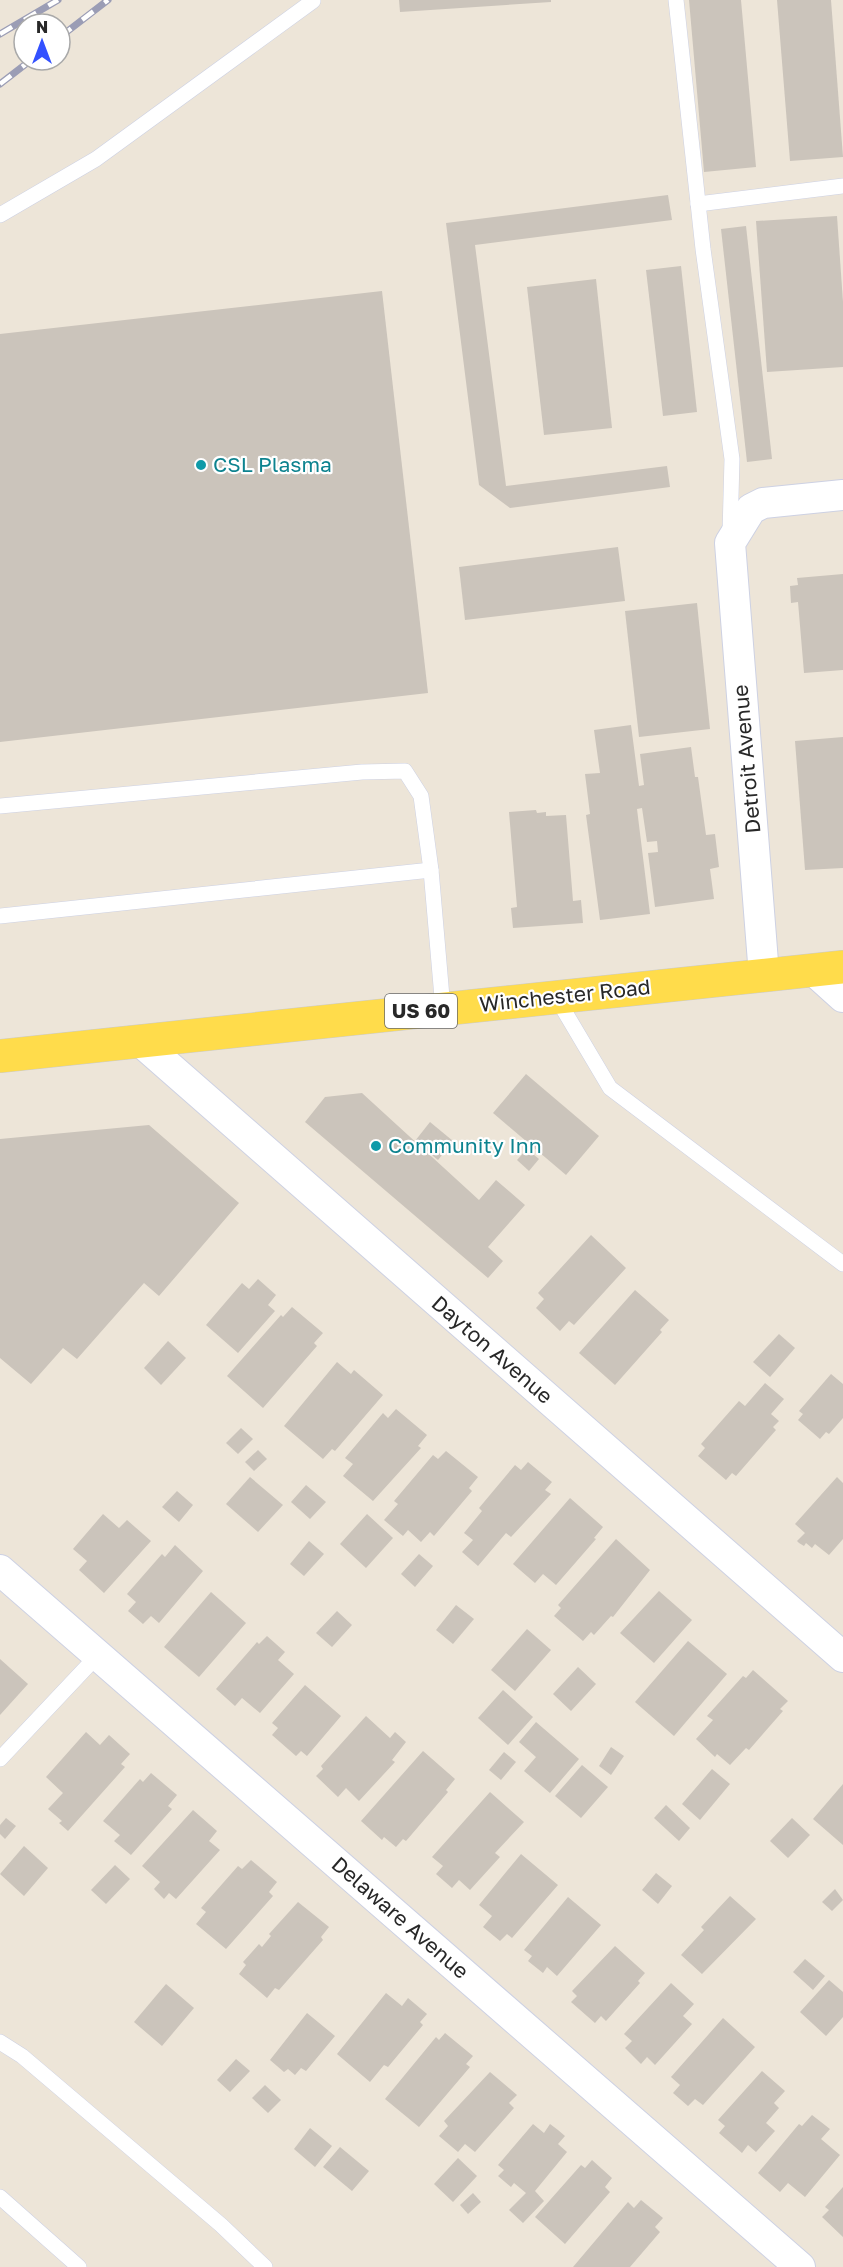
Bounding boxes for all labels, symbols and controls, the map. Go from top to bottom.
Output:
north arrow [12,12,72,72]
text: N [36,17,48,37]
place label: CSL Plasma [213,451,332,477]
marker: CSL Plasma [194,458,208,472]
street label: Detroit Avenue [727,684,765,835]
street label: Winchester Road [478,973,652,1017]
road number: US 60 [385,994,457,1028]
place label: Community Inn [388,1132,542,1158]
marker: Community Inn [369,1139,383,1153]
street label: Dayton Avenue [427,1290,558,1409]
street label: Delaware Avenue [327,1851,475,1984]

